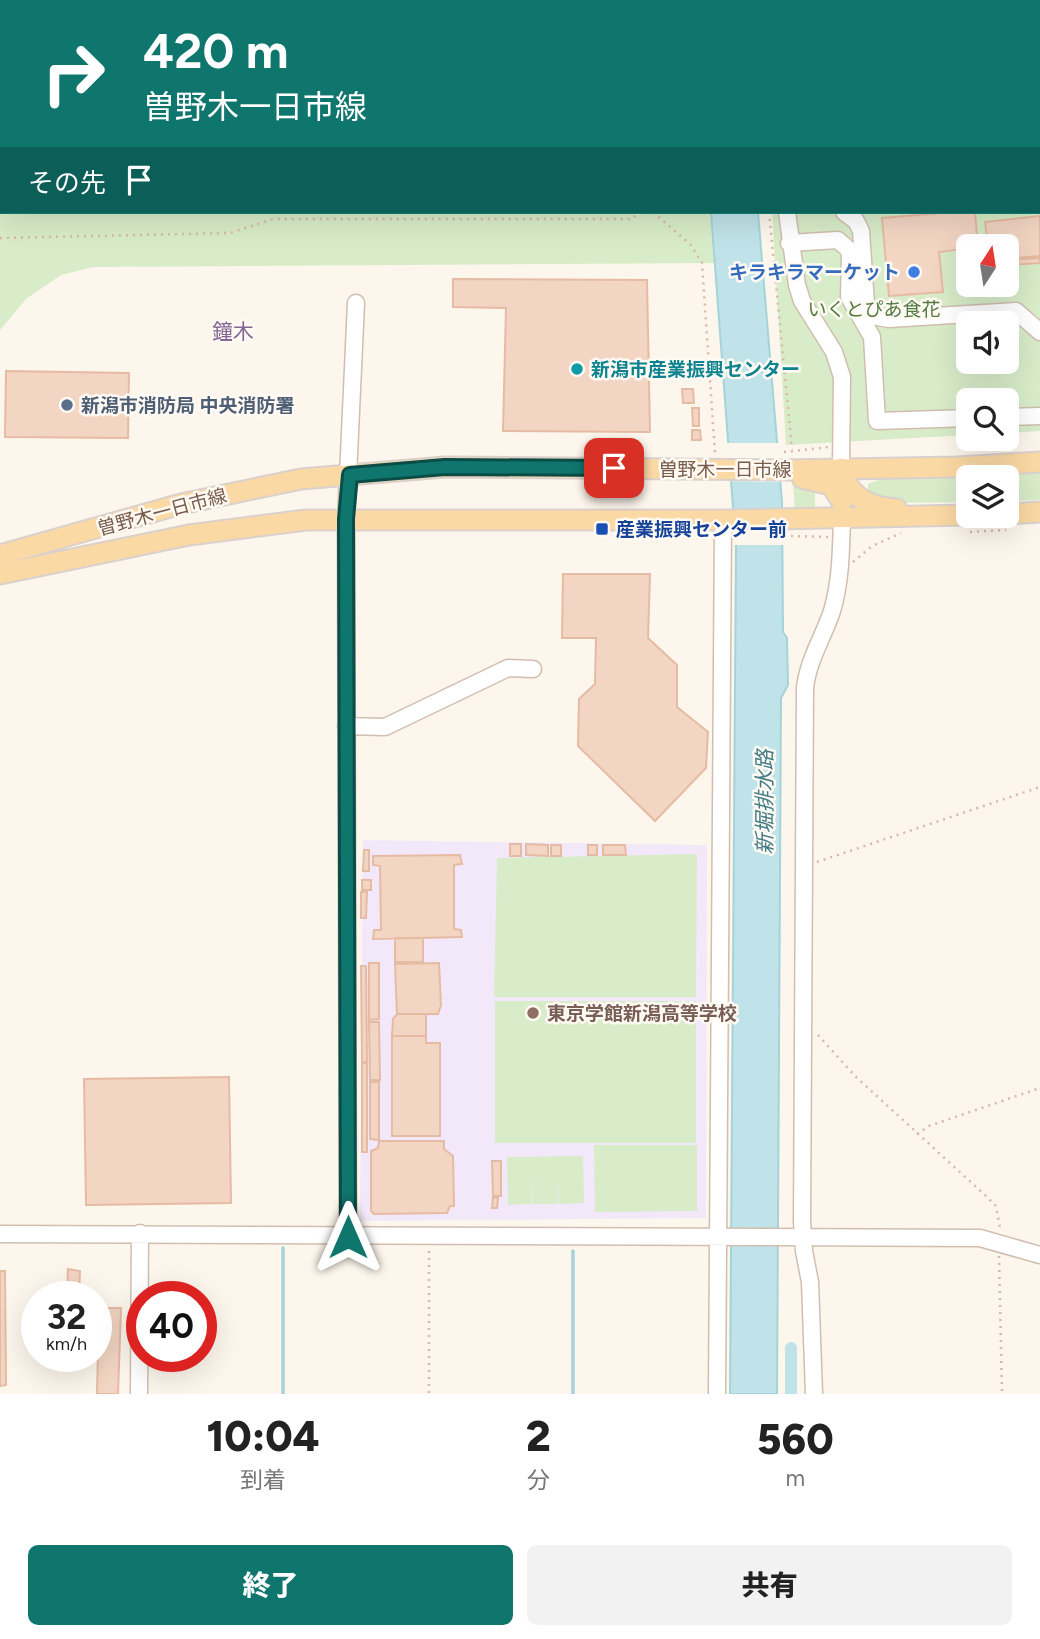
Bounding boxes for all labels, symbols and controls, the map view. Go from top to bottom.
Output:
text: 420 m [143,21,289,80]
icon: right [28,28,119,119]
text: 曽野木一日市線 [143,88,367,126]
icon: arrive [120,161,158,199]
text: その先 [28,167,106,199]
north arrow [956,234,1018,298]
map controls [956,234,1019,528]
place label: キラキラマーケット [729,261,900,284]
marker: キラキラマーケット [906,264,922,280]
park label: いくとぴあ食花 [807,298,941,321]
button: sound [956,311,1019,374]
district label: 鐘木 [212,319,254,344]
place label: 新潟市産業振興センター [591,358,800,381]
marker: 新潟市産業振興センター [569,361,585,377]
button: search [956,388,1019,451]
place label: 新潟市消防局 中央消防署 [81,394,295,417]
marker: 新潟市消防局 中央消防署 [59,397,75,413]
pin [584,438,644,498]
icon: arrive [595,449,633,487]
street label: 曽野木一日市線 [658,458,792,481]
button: layers [956,465,1019,528]
street label: 曽野木一日市線 [95,484,229,540]
place label: 産業振興センター前 [616,518,787,541]
marker: 産業振興センター前 [594,521,610,537]
water label: 新堀排水路 [752,748,777,855]
place label: 東京学館新潟高等学校 [547,1002,737,1025]
marker: 東京学館新潟高等学校 [525,1005,541,1021]
position arrow [311,1200,385,1274]
speed limit sign: 40 [126,1281,217,1372]
text: 32 [47,1296,86,1338]
text: km/h [46,1333,87,1355]
text: 10:04 [206,1411,320,1462]
text: 2 [526,1411,551,1462]
text: 560 [757,1414,834,1465]
text: m [786,1464,805,1492]
text: 到着 [240,1466,286,1494]
text: 分 [527,1466,550,1494]
button: 終了 [28,1545,513,1625]
button: 共有 [527,1545,1012,1625]

